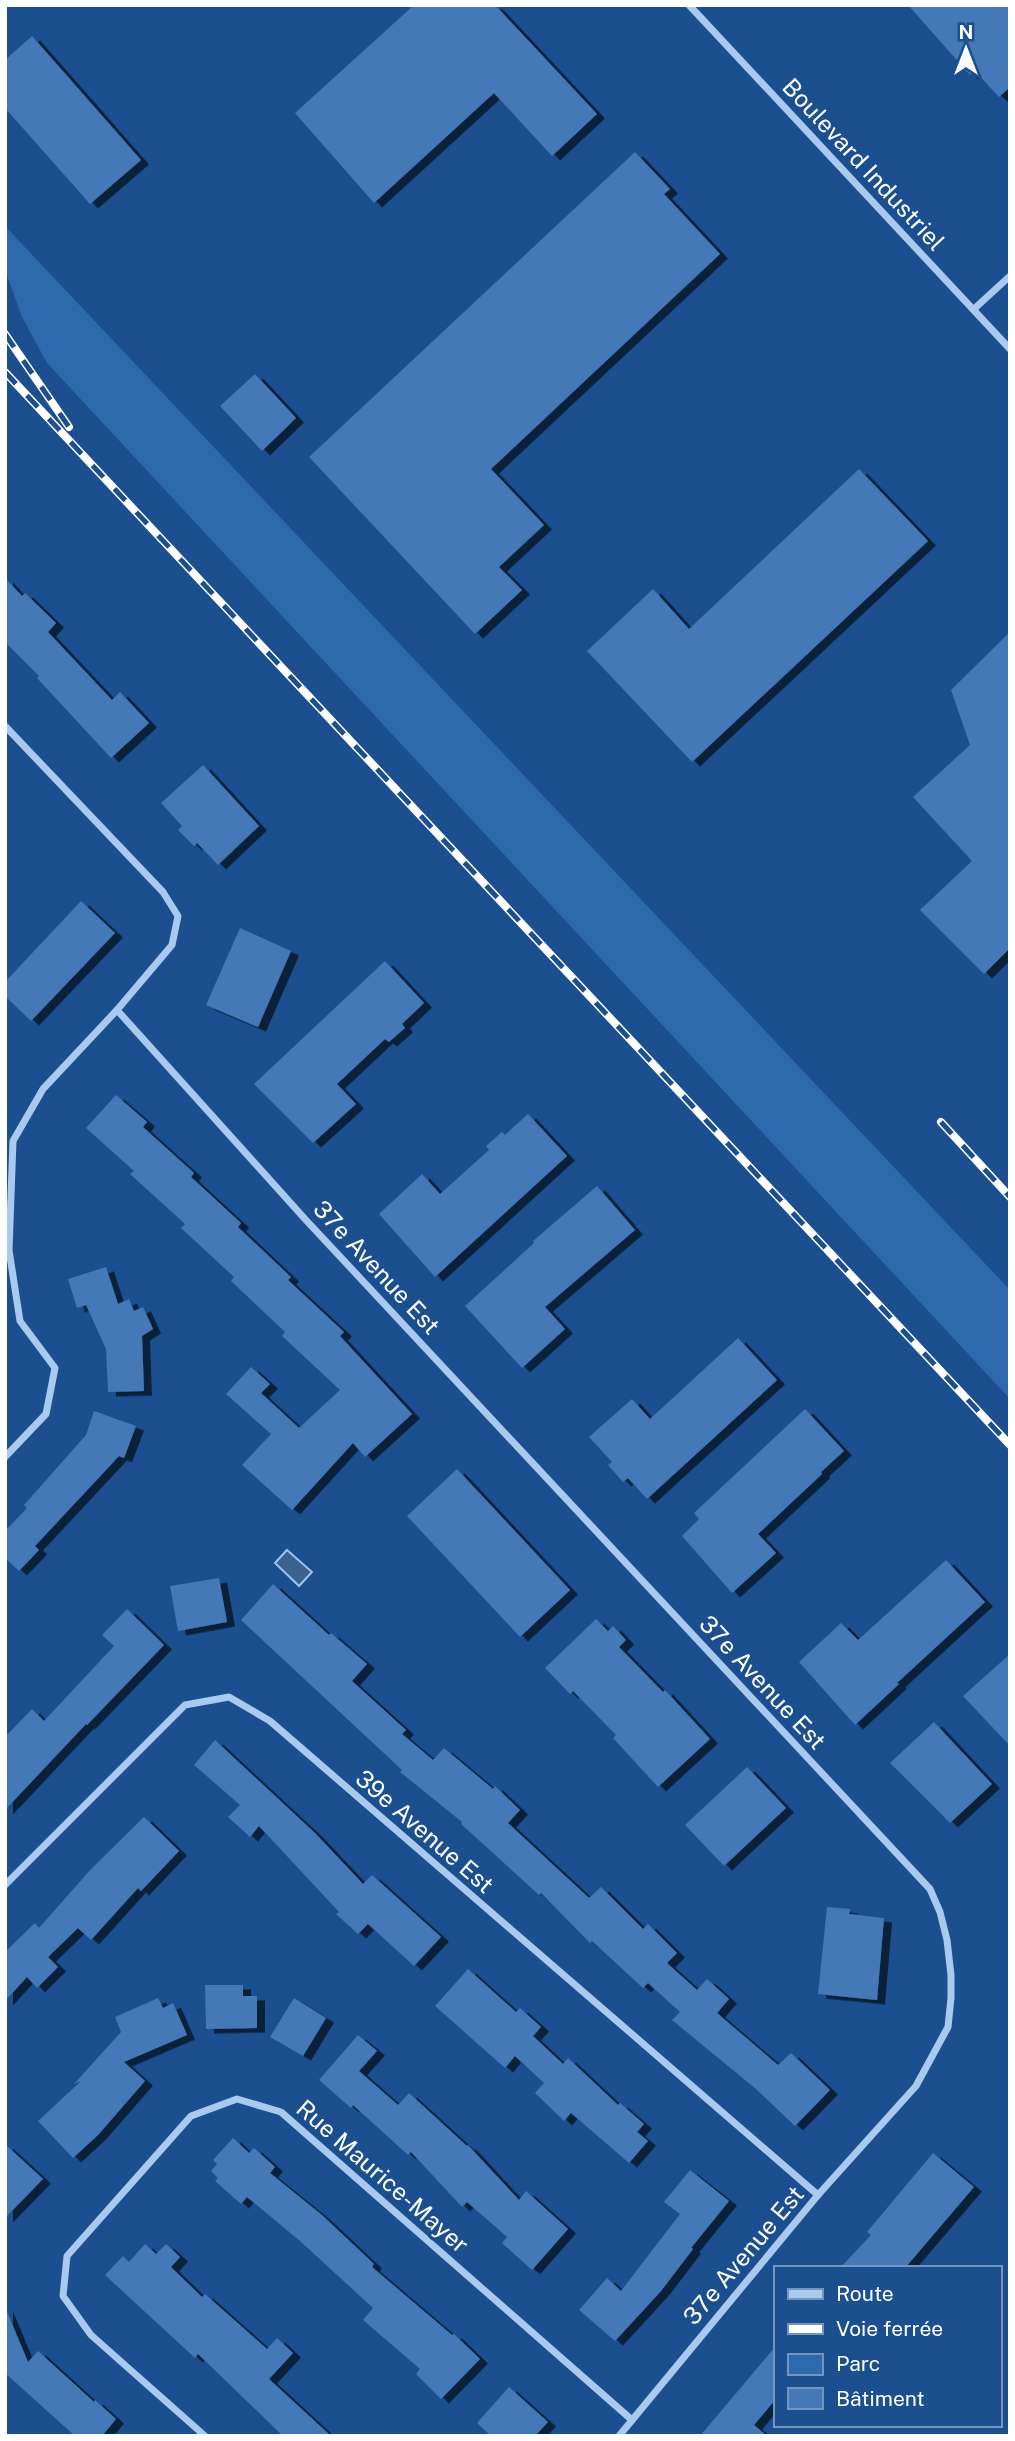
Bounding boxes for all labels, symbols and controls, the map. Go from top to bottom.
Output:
north arrow [931,14,1001,84]
text: N [959,21,973,43]
street label: Boulevard Industriel [777,72,951,256]
street label: 37e Avenue Est [308,1194,446,1340]
street label: 37e Avenue Est [694,1609,832,1755]
street label: 39e Avenue Est [350,1764,500,1898]
street label: Rue Maurice-Mayer [291,2094,475,2258]
street label: 37e Avenue Est [677,2180,809,2330]
legend [774,2266,1001,2427]
text: Route [836,2281,894,2306]
text: Voie ferrée [836,2316,943,2341]
text: Parc [836,2351,880,2376]
text: Bâtiment [836,2386,925,2411]

